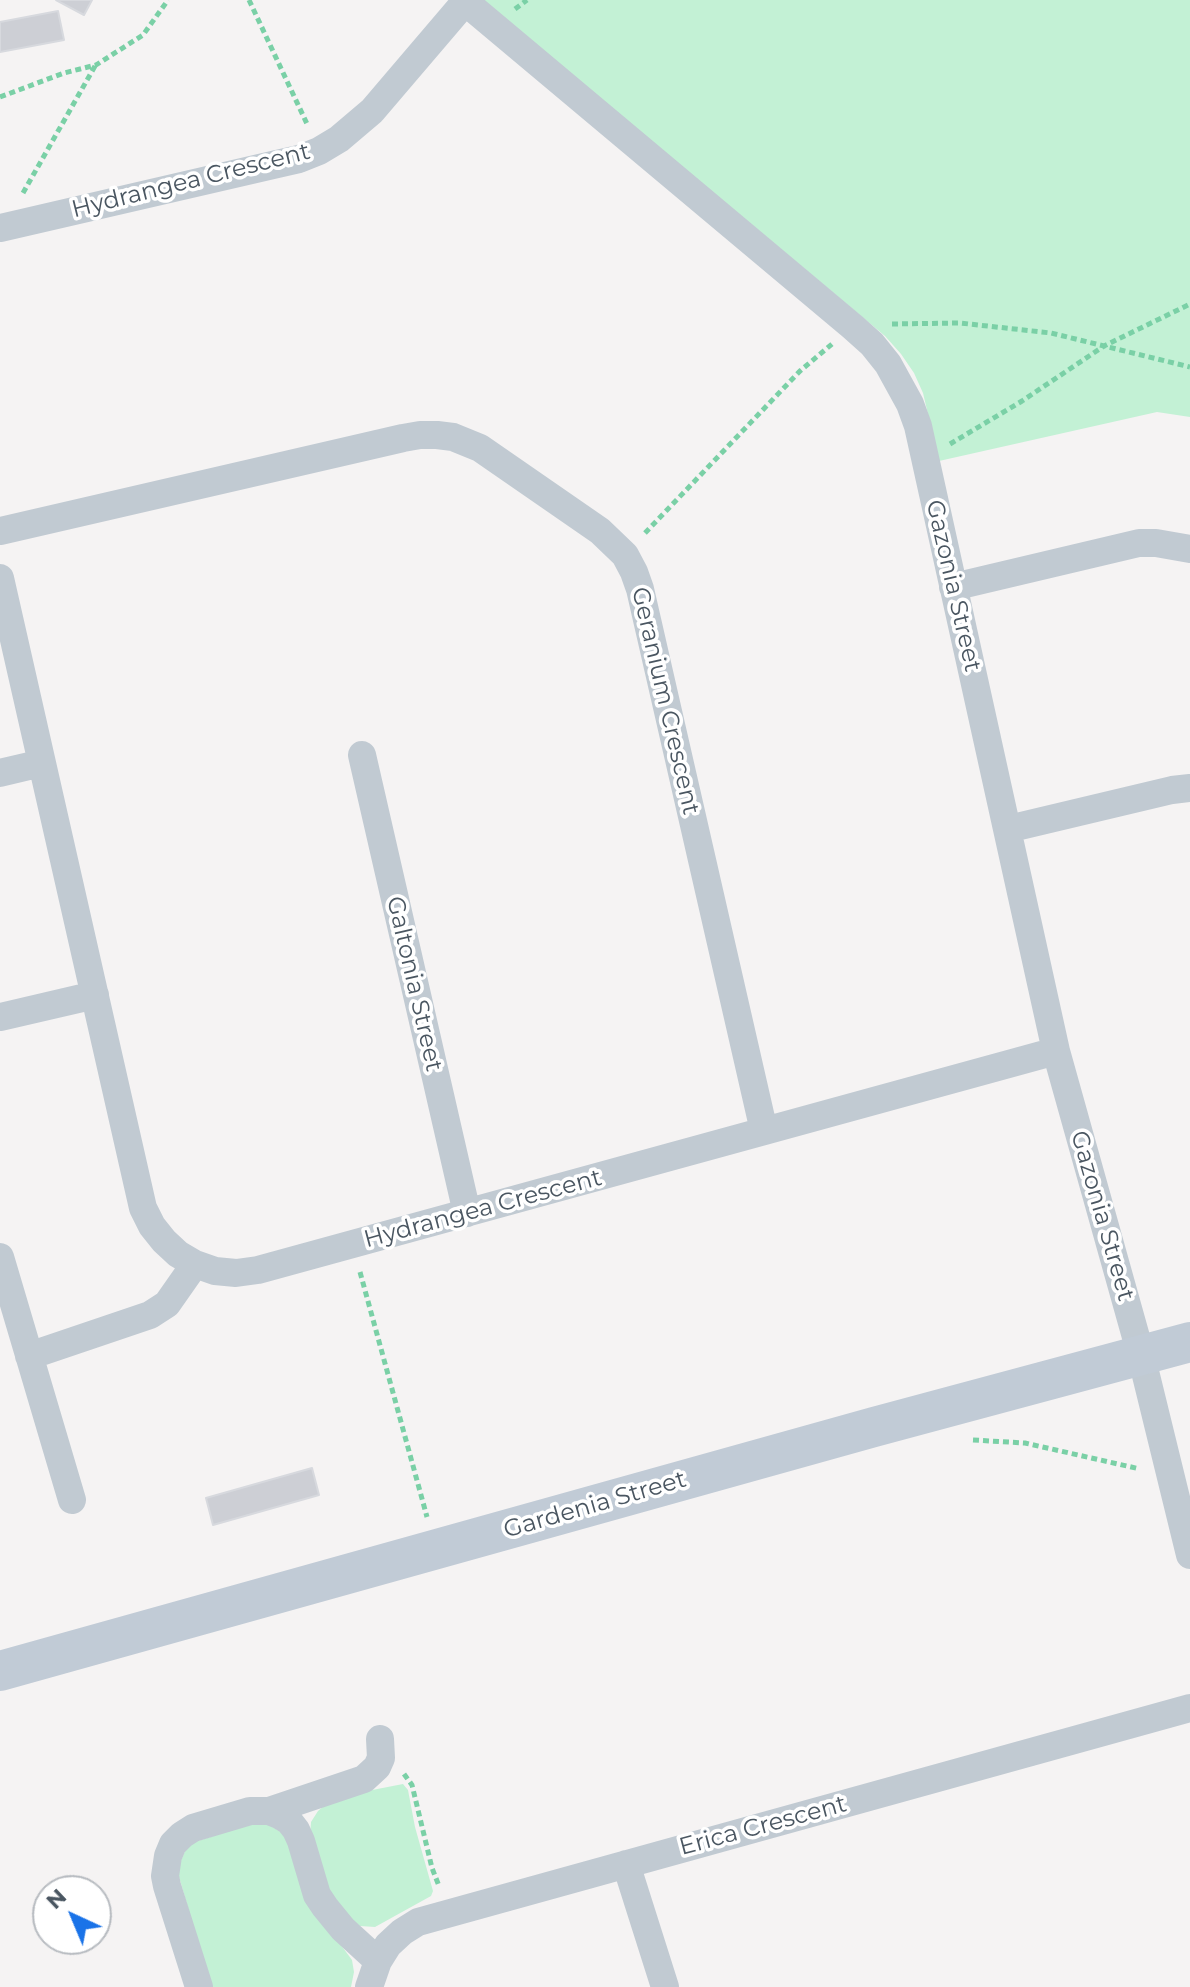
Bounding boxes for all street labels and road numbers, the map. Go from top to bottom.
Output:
street label: Hydrangea Crescent [69,137,313,225]
street label: Gazonia Street [919,497,987,675]
street label: Geranium Crescent [625,584,705,818]
street label: Galtonia Street [380,894,448,1074]
street label: Gazonia Street [1064,1128,1140,1304]
street label: Hydrangea Crescent [361,1163,605,1255]
street label: Gardenia Street [500,1465,690,1545]
street label: Erica Crescent [676,1790,850,1862]

